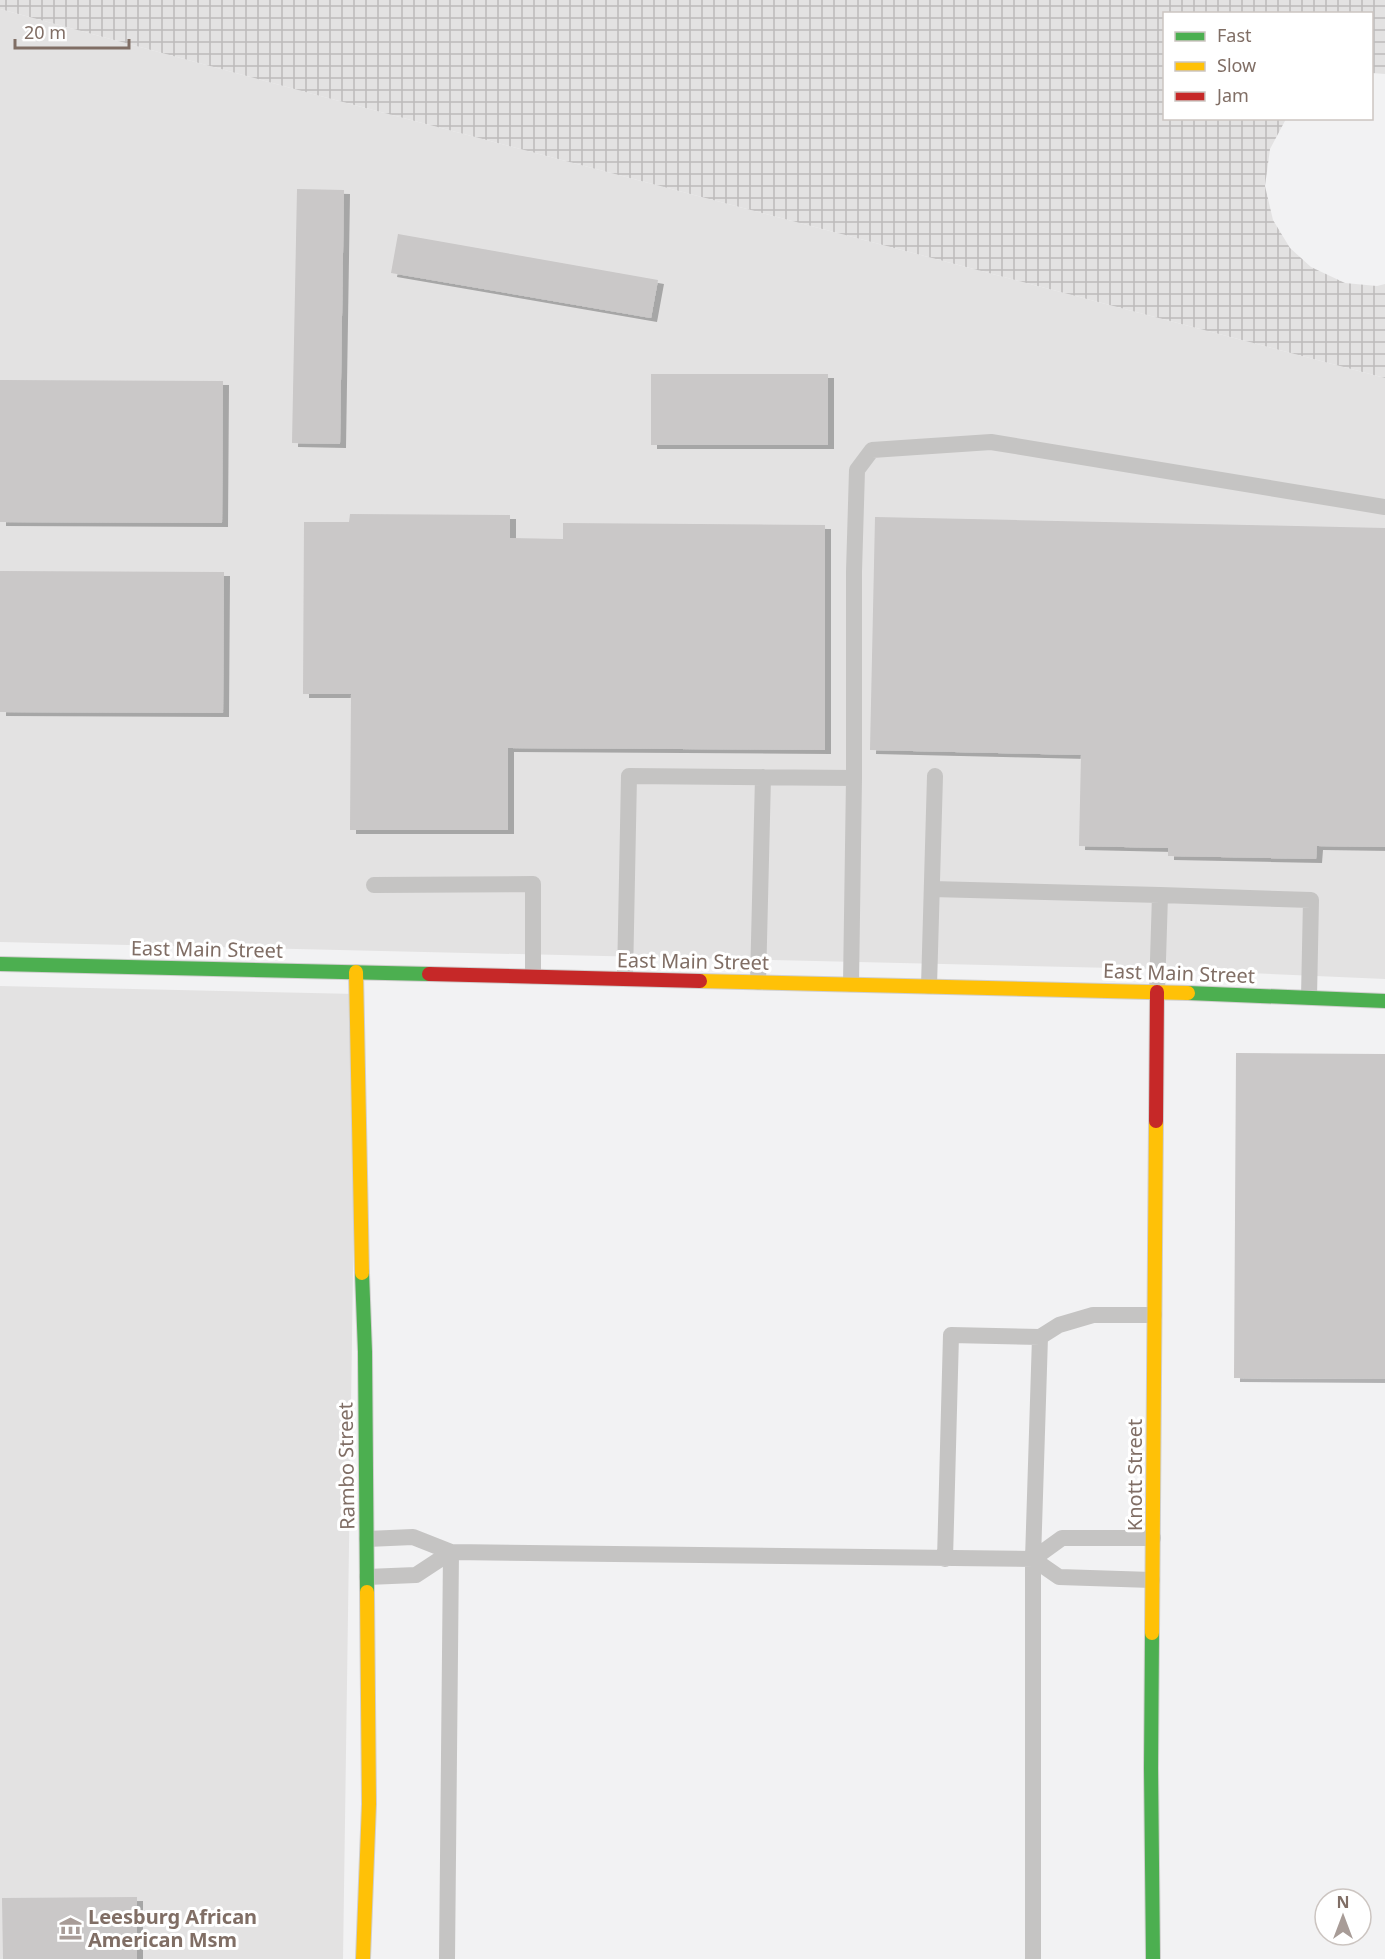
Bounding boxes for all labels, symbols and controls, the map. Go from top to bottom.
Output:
scale bar [15,12,129,50]
legend [1163,12,1373,120]
text: 20 m [24,20,66,44]
text: Fast [1217,23,1252,47]
text: Slow [1217,53,1256,77]
text: Jam [1215,83,1249,107]
street label: East Main Street [131,934,283,964]
street label: East Main Street [617,946,769,976]
street label: East Main Street [1102,957,1256,989]
street label: Rambo Street [331,1402,361,1530]
street label: Knott Street [1121,1419,1148,1531]
north arrow [1313,1887,1373,1947]
text: N [1336,1891,1350,1913]
place label: Leesburg African American Msm [88,1903,257,1953]
museum icon: Leesburg African American Msm [57,1915,83,1941]

